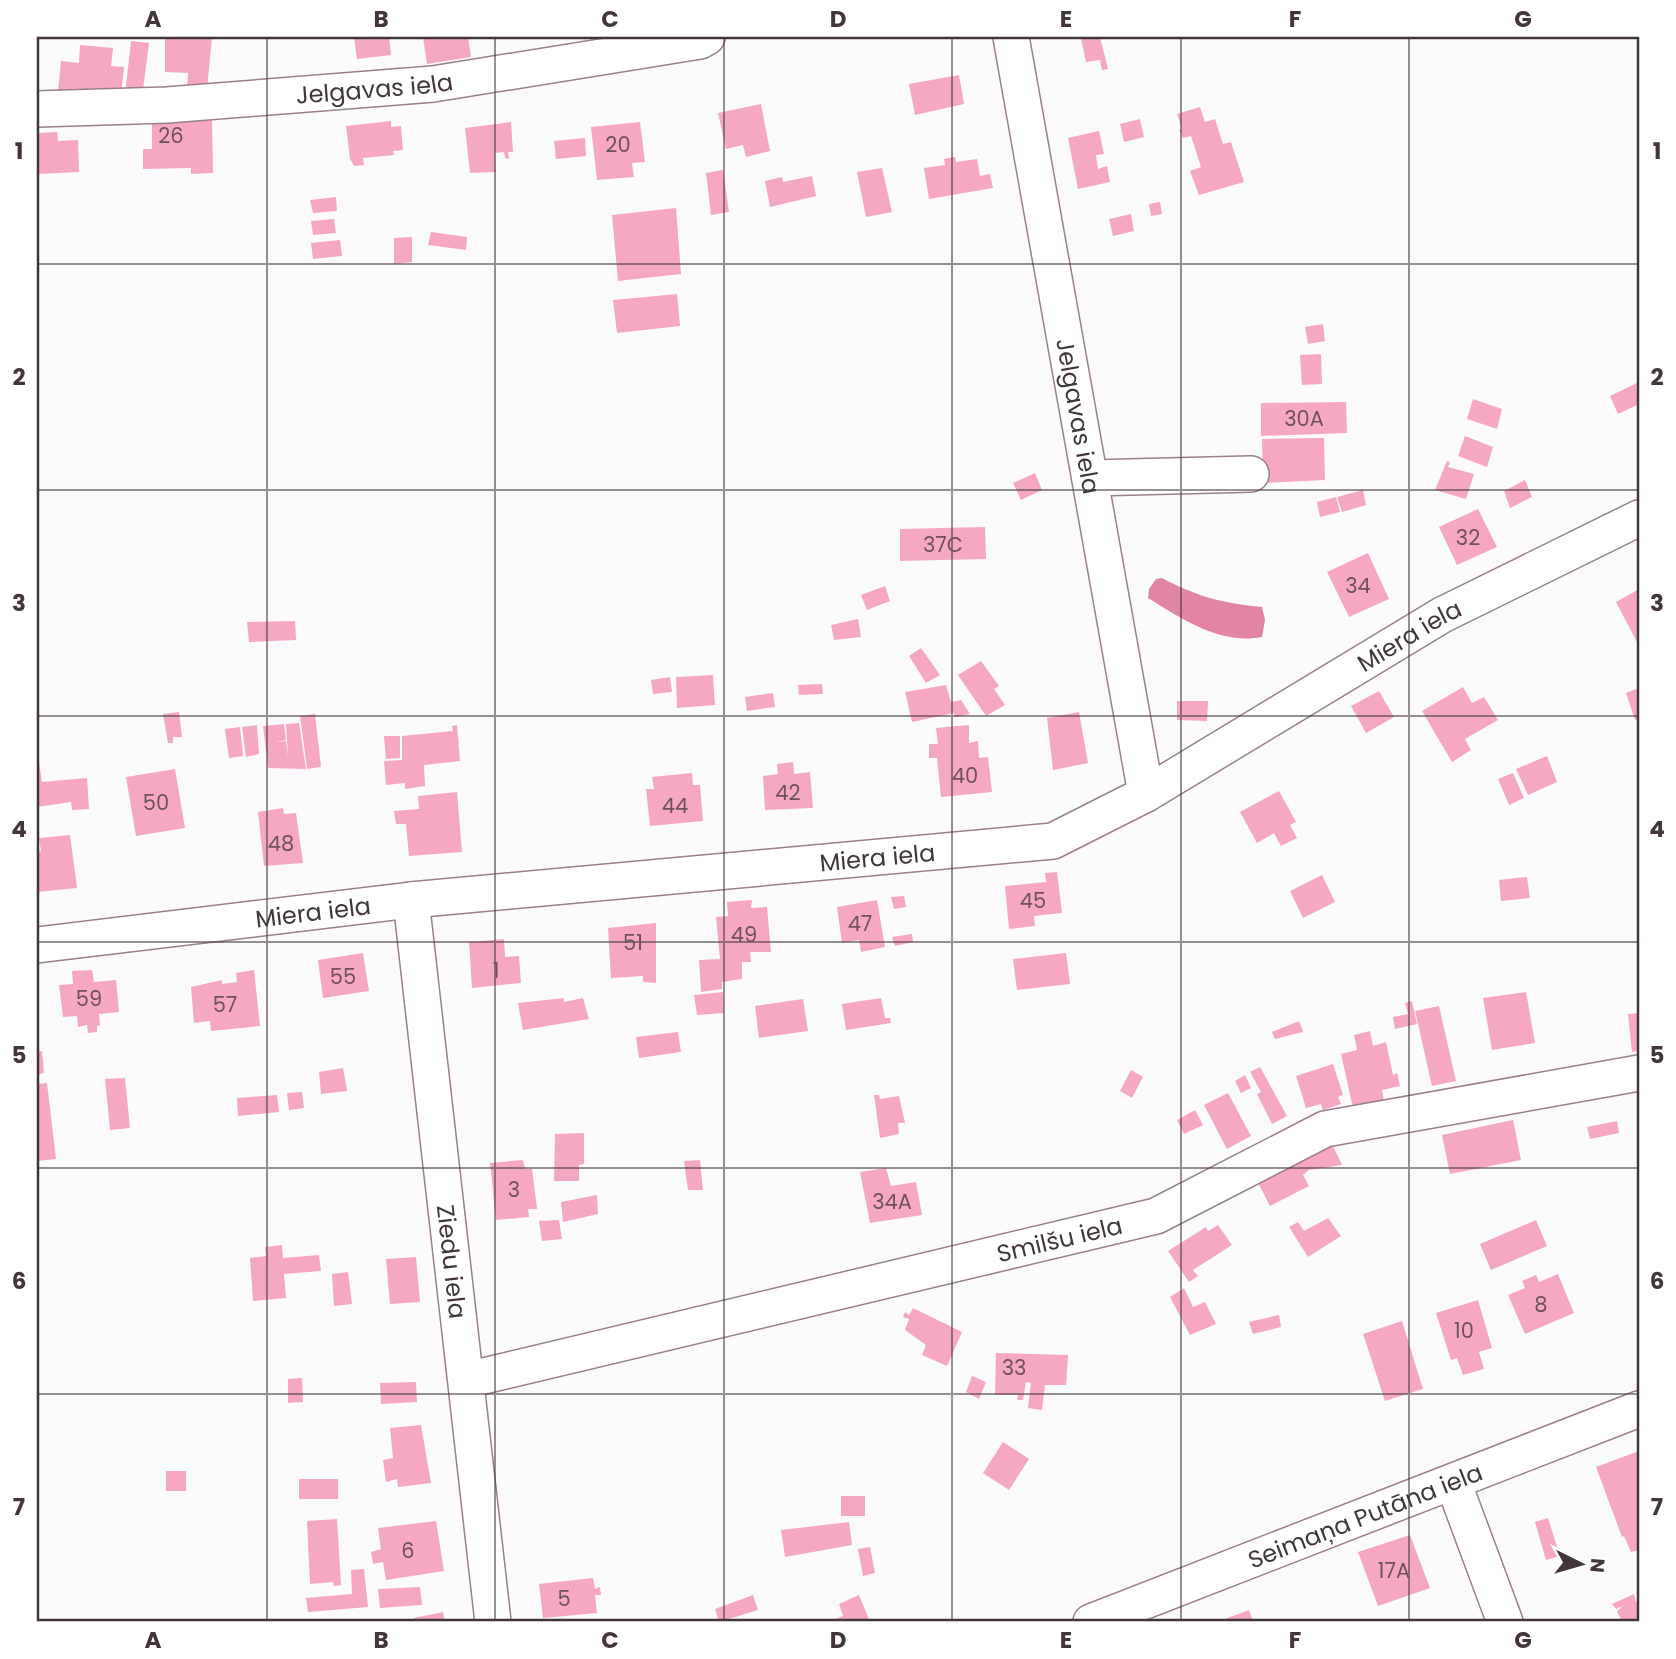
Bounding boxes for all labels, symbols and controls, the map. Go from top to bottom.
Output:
text: A [145,3,162,35]
text: B [373,3,389,35]
text: C [601,3,619,35]
text: D [830,3,846,35]
text: E [1060,3,1072,35]
text: F [1289,3,1301,35]
text: G [1514,3,1532,35]
street label: Jelgavas iela [294,65,455,111]
house number: 26 [158,121,184,150]
house number: 20 [605,130,631,159]
text: 1 [15,135,23,167]
text: 1 [1653,135,1661,167]
street label: Jelgavas iela [1049,336,1109,496]
text: 2 [12,361,26,393]
text: 2 [1650,361,1664,393]
house number: 30A [1284,404,1324,433]
house number: 32 [1456,523,1480,552]
house number: 37C [923,530,963,559]
house number: 34 [1345,571,1371,600]
text: 3 [12,587,26,619]
text: 3 [1650,587,1664,619]
street label: Miera iela [1351,592,1467,679]
house number: 40 [952,761,978,790]
house number: 42 [775,778,801,807]
house number: 50 [143,788,169,817]
house number: 44 [662,791,688,820]
text: 4 [11,813,27,845]
text: 4 [1649,813,1665,845]
house number: 48 [268,829,294,858]
street label: Miera iela [818,835,937,879]
house number: 45 [1020,886,1046,915]
street label: Miera iela [253,888,373,935]
house number: 47 [848,909,872,938]
house number: 49 [731,920,757,949]
house number: 51 [623,928,643,957]
house number: 1 [493,956,499,985]
house number: 55 [330,962,356,991]
house number: 59 [76,984,102,1013]
house number: 57 [213,990,237,1019]
text: 5 [12,1039,26,1071]
text: 5 [1650,1039,1664,1071]
house number: 3 [508,1175,520,1204]
house number: 34A [872,1187,912,1216]
street label: Ziedu iela [429,1203,475,1321]
street label: Smilšu iela [993,1208,1125,1270]
text: 6 [12,1265,26,1297]
text: 6 [1650,1265,1664,1297]
house number: 8 [1534,1290,1548,1319]
house number: 10 [1454,1316,1474,1345]
house number: 33 [1002,1353,1026,1382]
street label: Seimaņa Putāna iela [1243,1455,1487,1576]
text: 7 [13,1491,25,1523]
text: 7 [1651,1491,1663,1523]
north arrow [1546,1530,1616,1600]
house number: 6 [401,1536,415,1565]
house number: 17A [1378,1556,1410,1585]
text: N [1583,1557,1612,1574]
house number: 5 [557,1584,571,1613]
text: A [145,1624,162,1656]
text: B [373,1624,389,1656]
text: C [601,1624,619,1656]
text: D [830,1624,846,1656]
text: E [1060,1624,1072,1656]
text: F [1289,1624,1301,1656]
text: G [1514,1624,1532,1656]

